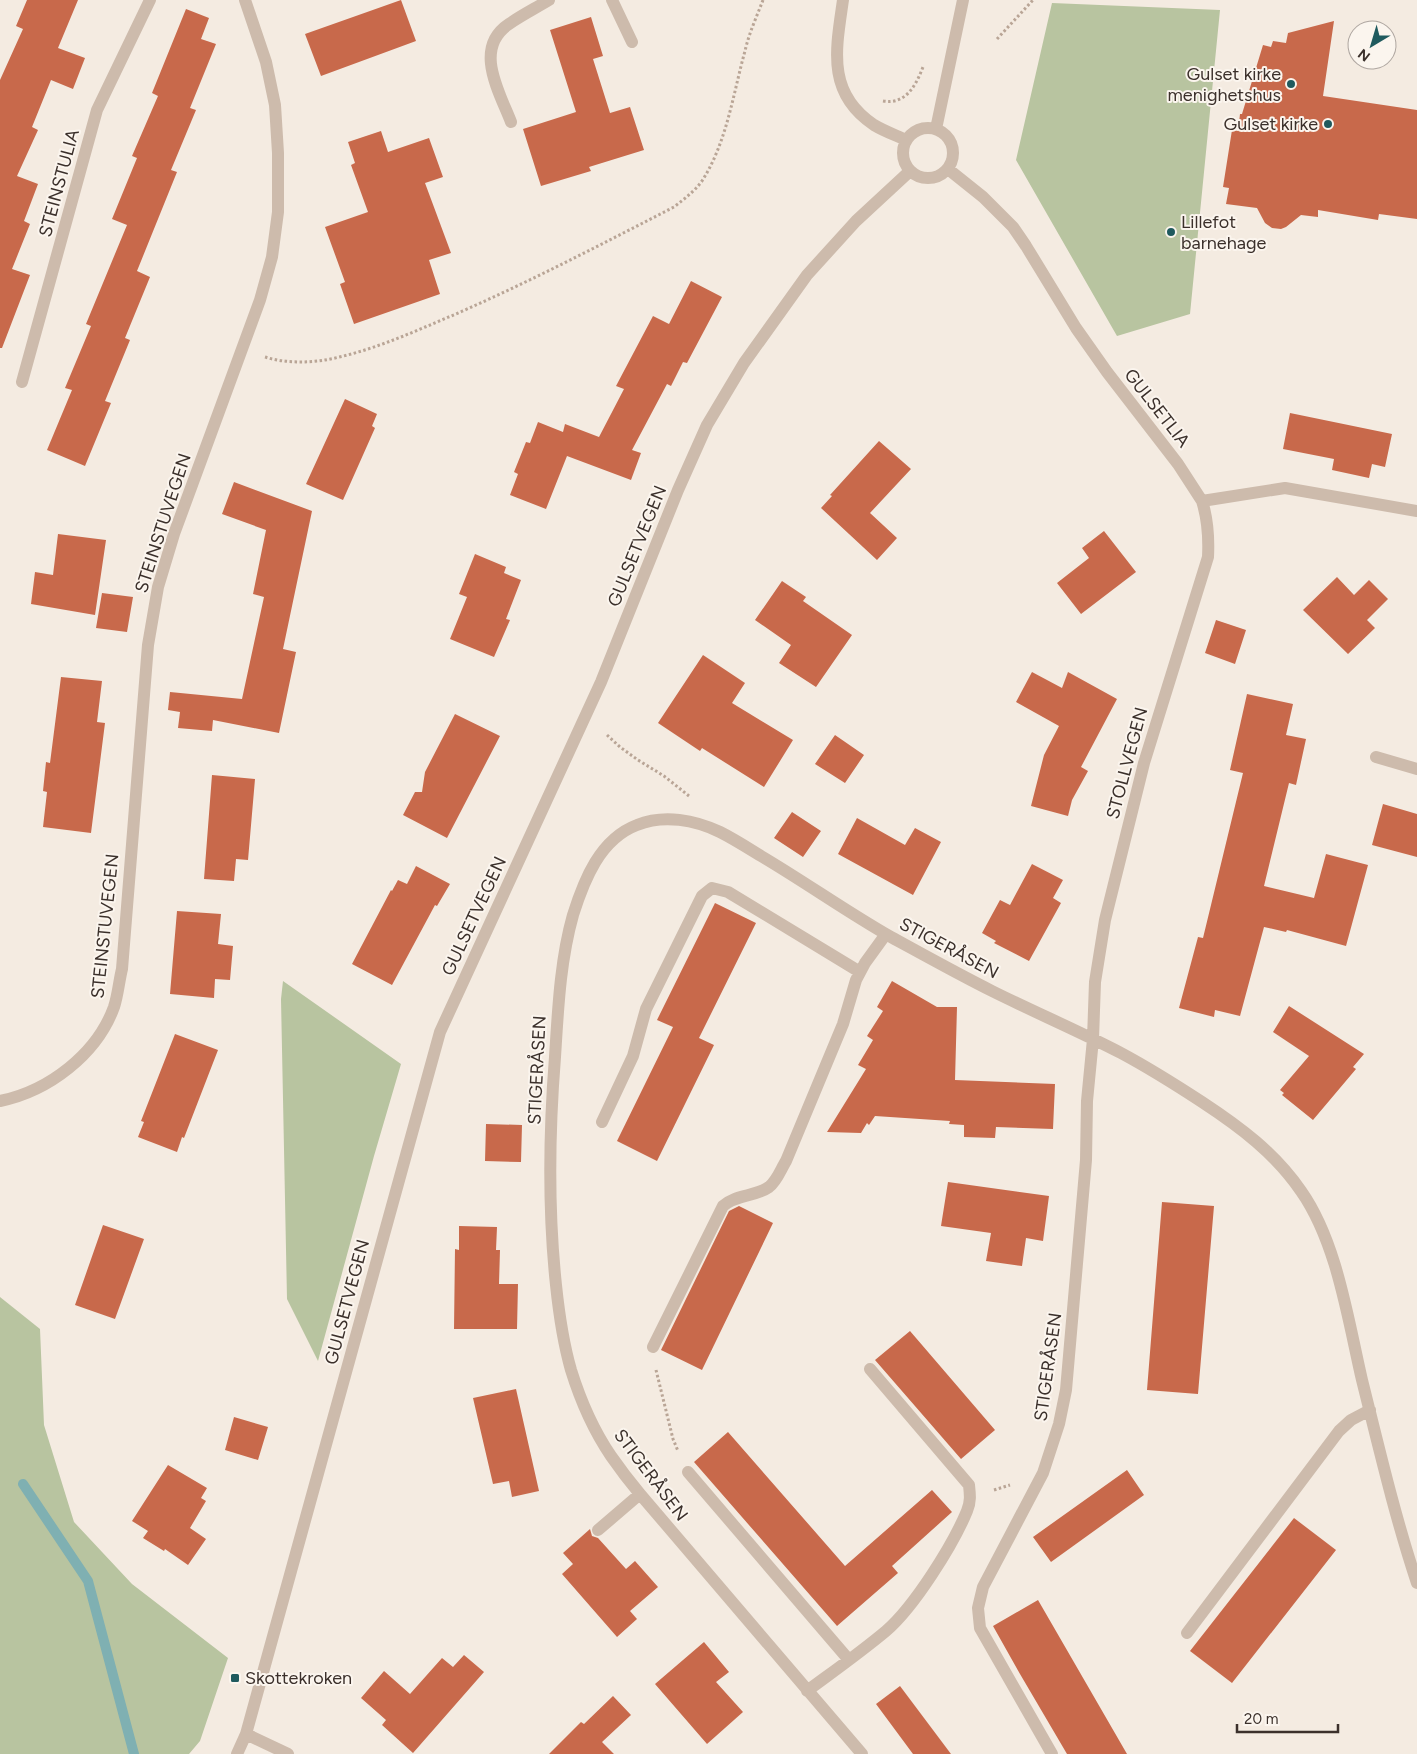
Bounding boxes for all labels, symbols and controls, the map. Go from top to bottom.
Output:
north arrow [1347,20,1397,70]
text: N [1355,45,1374,65]
place label: Gulset kirke menighetshus [1168,63,1281,106]
marker: Gulset kirke menighetshus [1285,78,1297,90]
place label: Gulset kirke [1223,113,1318,135]
marker: Gulset kirke [1322,118,1334,130]
street label: STEINSTULIA [34,127,84,239]
place label: Lillefot barnehage [1181,211,1266,254]
marker: Lillefot barnehage [1165,226,1177,238]
street label: GULSETLIA [1119,364,1195,452]
street label: STEINSTUVEGEN [130,450,196,596]
street label: GULSETVEGEN [603,482,671,610]
street label: STOLLVEGEN [1101,705,1153,821]
street label: STEINSTUVEGEN [86,853,124,999]
street label: GULSETVEGEN [437,853,511,979]
street label: STIGERÅSEN [896,913,1002,983]
street label: STIGERÅSEN [523,1015,551,1125]
street label: GULSETVEGEN [320,1237,374,1367]
street label: STIGERÅSEN [1030,1311,1066,1423]
street label: STIGERÅSEN [609,1425,693,1525]
place label: Skottekroken [245,1667,352,1689]
marker: Skottekroken [229,1672,241,1684]
scale bar [1237,1702,1338,1734]
text: 20 m [1244,1710,1278,1728]

